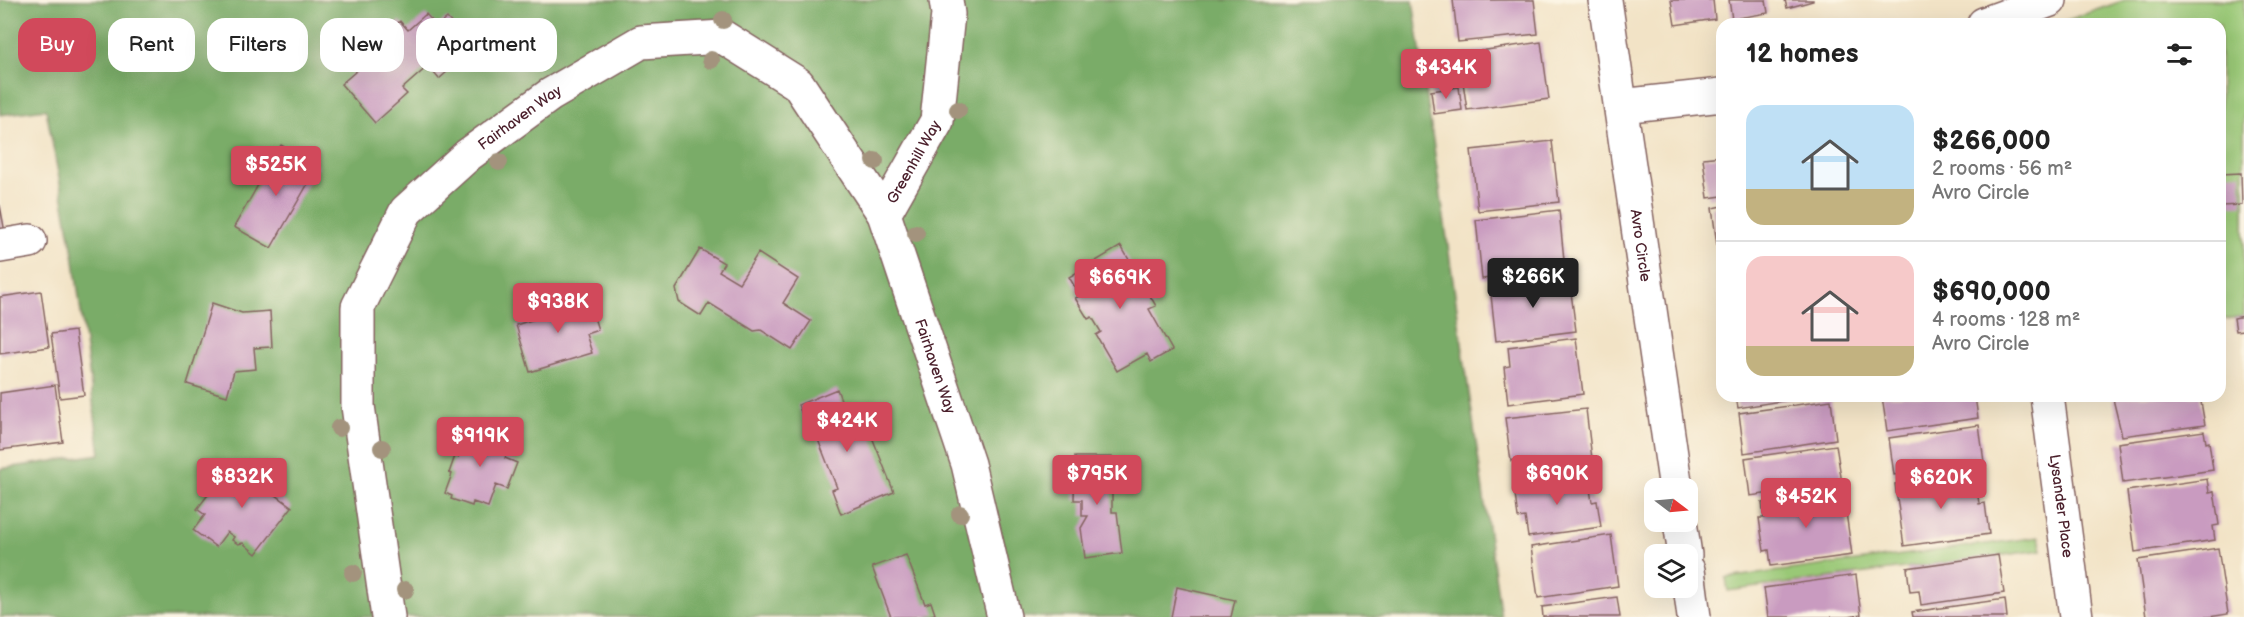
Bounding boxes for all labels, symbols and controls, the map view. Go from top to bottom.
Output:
chip: Buy [18,18,96,72]
chip: Rent [108,18,195,72]
chip: Filters [207,18,308,72]
chip: New [320,18,404,72]
chip: Apartment [416,18,557,72]
icon: filters [2163,38,2196,71]
text: 12 homes [1746,39,1858,70]
pin: $434K [1404,49,1488,100]
text: $434K [1415,56,1477,80]
street label: Fairhaven Way [474,81,565,154]
street label: Greenhill Way [882,117,945,207]
text: $266,000 [1932,126,2051,157]
icon: home [1794,129,1866,201]
pin: $525K [234,146,318,197]
text: $525K [245,153,307,177]
text: 2 rooms · 56 m² [1932,157,2072,181]
text: Avro Circle [1932,181,2029,205]
street label: Avro Circle [1626,208,1655,283]
pin: $266K [1491,258,1575,309]
pin: $669K [1078,259,1162,310]
text: $266K [1502,265,1565,289]
text: $669K [1089,266,1151,290]
text: $690,000 [1932,277,2051,308]
icon: home [1794,280,1866,352]
pin: $938K [516,283,600,334]
text: $938K [527,290,589,314]
text: 4 rooms · 128 m² [1932,308,2080,332]
street label: Fairhaven Way [910,316,960,416]
text: Avro Circle [1932,332,2029,356]
pin: $424K [805,402,889,453]
text: $424K [816,409,878,433]
pin: $919K [438,417,522,468]
text: $919K [451,424,509,448]
street label: Lysander Place [2045,453,2078,559]
pin: $795K [1055,455,1139,506]
pin: $690K [1515,455,1599,506]
pin: $832K [200,458,284,509]
pin: $620K [1899,459,1983,510]
text: $795K [1066,462,1128,486]
text: $690K [1525,462,1589,486]
text: $832K [211,465,273,489]
text: $620K [1910,466,1972,490]
north arrow [1644,478,1698,532]
map controls [1644,478,1698,598]
pin: $452K [1764,478,1848,529]
text: $452K [1775,485,1837,509]
button: layers [1644,544,1698,598]

